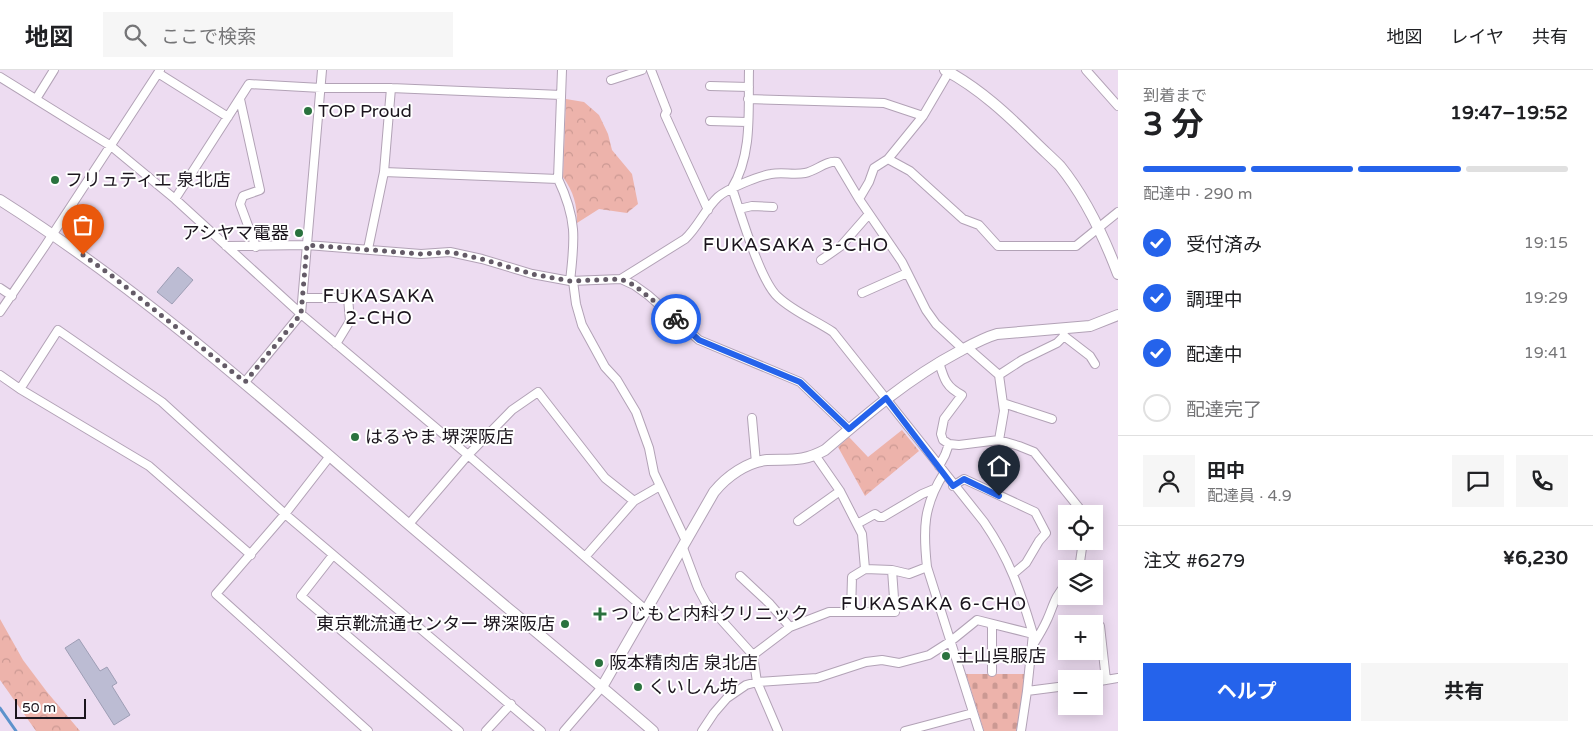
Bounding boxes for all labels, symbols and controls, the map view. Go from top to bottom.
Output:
search box [103,12,453,57]
icon: search [121,21,149,49]
text: 地図 [25,23,73,52]
text: ここで検索 [161,26,256,48]
text: 地図 [1387,26,1423,48]
text: レイヤ [1451,26,1504,48]
text: 共有 [1532,26,1568,48]
text: 到着まで [1143,86,1207,106]
place label: TOP Proud [318,100,412,122]
text: 19:47–19:52 [1450,102,1568,124]
marker: TOP Proud [302,105,314,117]
text: 3 分 [1143,106,1203,144]
place label: フリュティエ 泉北店 [65,169,231,191]
marker: フリュティエ 泉北店 [49,174,61,186]
text: 配達中 · 290 m [1143,184,1252,204]
pin [62,204,104,255]
icon: bag [69,211,97,239]
place label: アシヤマ電器 [182,222,289,244]
marker: アシヤマ電器 [293,227,305,239]
icon: check [1143,229,1171,257]
text: 19:15 [1524,233,1568,253]
district label: FUKASAKA 3-CHO [703,234,889,256]
text: 受付済み [1186,234,1262,256]
icon: check [1143,284,1171,312]
district label: FUKASAKA 2-CHO [323,285,435,329]
text: 19:29 [1524,288,1568,308]
text: 調理中 [1186,289,1243,311]
courier [651,294,701,344]
icon: bike [662,305,690,333]
icon: check [1143,339,1171,367]
text: 19:41 [1524,343,1568,363]
text: 配達中 [1186,344,1243,366]
text: 配達完了 [1186,399,1262,421]
place label: はるやま 堺深阪店 [365,426,514,448]
marker: はるやま 堺深阪店 [349,431,361,443]
pin [978,445,1020,496]
icon: home [985,452,1013,480]
button: person [1143,455,1195,507]
button: chat [1452,455,1504,507]
button: phone [1516,455,1568,507]
text: 田中 [1207,460,1245,482]
text: 配達員 · 4.9 [1207,486,1292,506]
map controls [1058,505,1103,715]
button: locate [1058,505,1103,550]
text: ¥6,230 [1503,547,1568,569]
text: 注文 #6279 [1143,550,1245,572]
button: layers [1058,560,1103,605]
district label: FUKASAKA 6-CHO [841,593,1027,615]
place label: つじもと内科クリニック [611,603,809,625]
marker: つじもと内科クリニック [593,607,607,621]
place label: 東京靴流通センター 堺深阪店 [316,613,555,635]
button: + [1058,615,1103,660]
marker: 東京靴流通センター 堺深阪店 [559,618,571,630]
place label: 土山呉服店 [956,645,1046,667]
marker: 土山呉服店 [940,650,952,662]
place label: 阪本精肉店 泉北店 [609,652,758,674]
marker: 阪本精肉店 泉北店 [593,657,605,669]
button: ヘルプ [1143,663,1351,721]
button: 共有 [1361,663,1568,721]
button: − [1058,670,1103,715]
place label: くいしん坊 [648,676,738,698]
marker: くいしん坊 [632,681,644,693]
scale bar [15,696,86,719]
text: 50 m [22,699,56,716]

